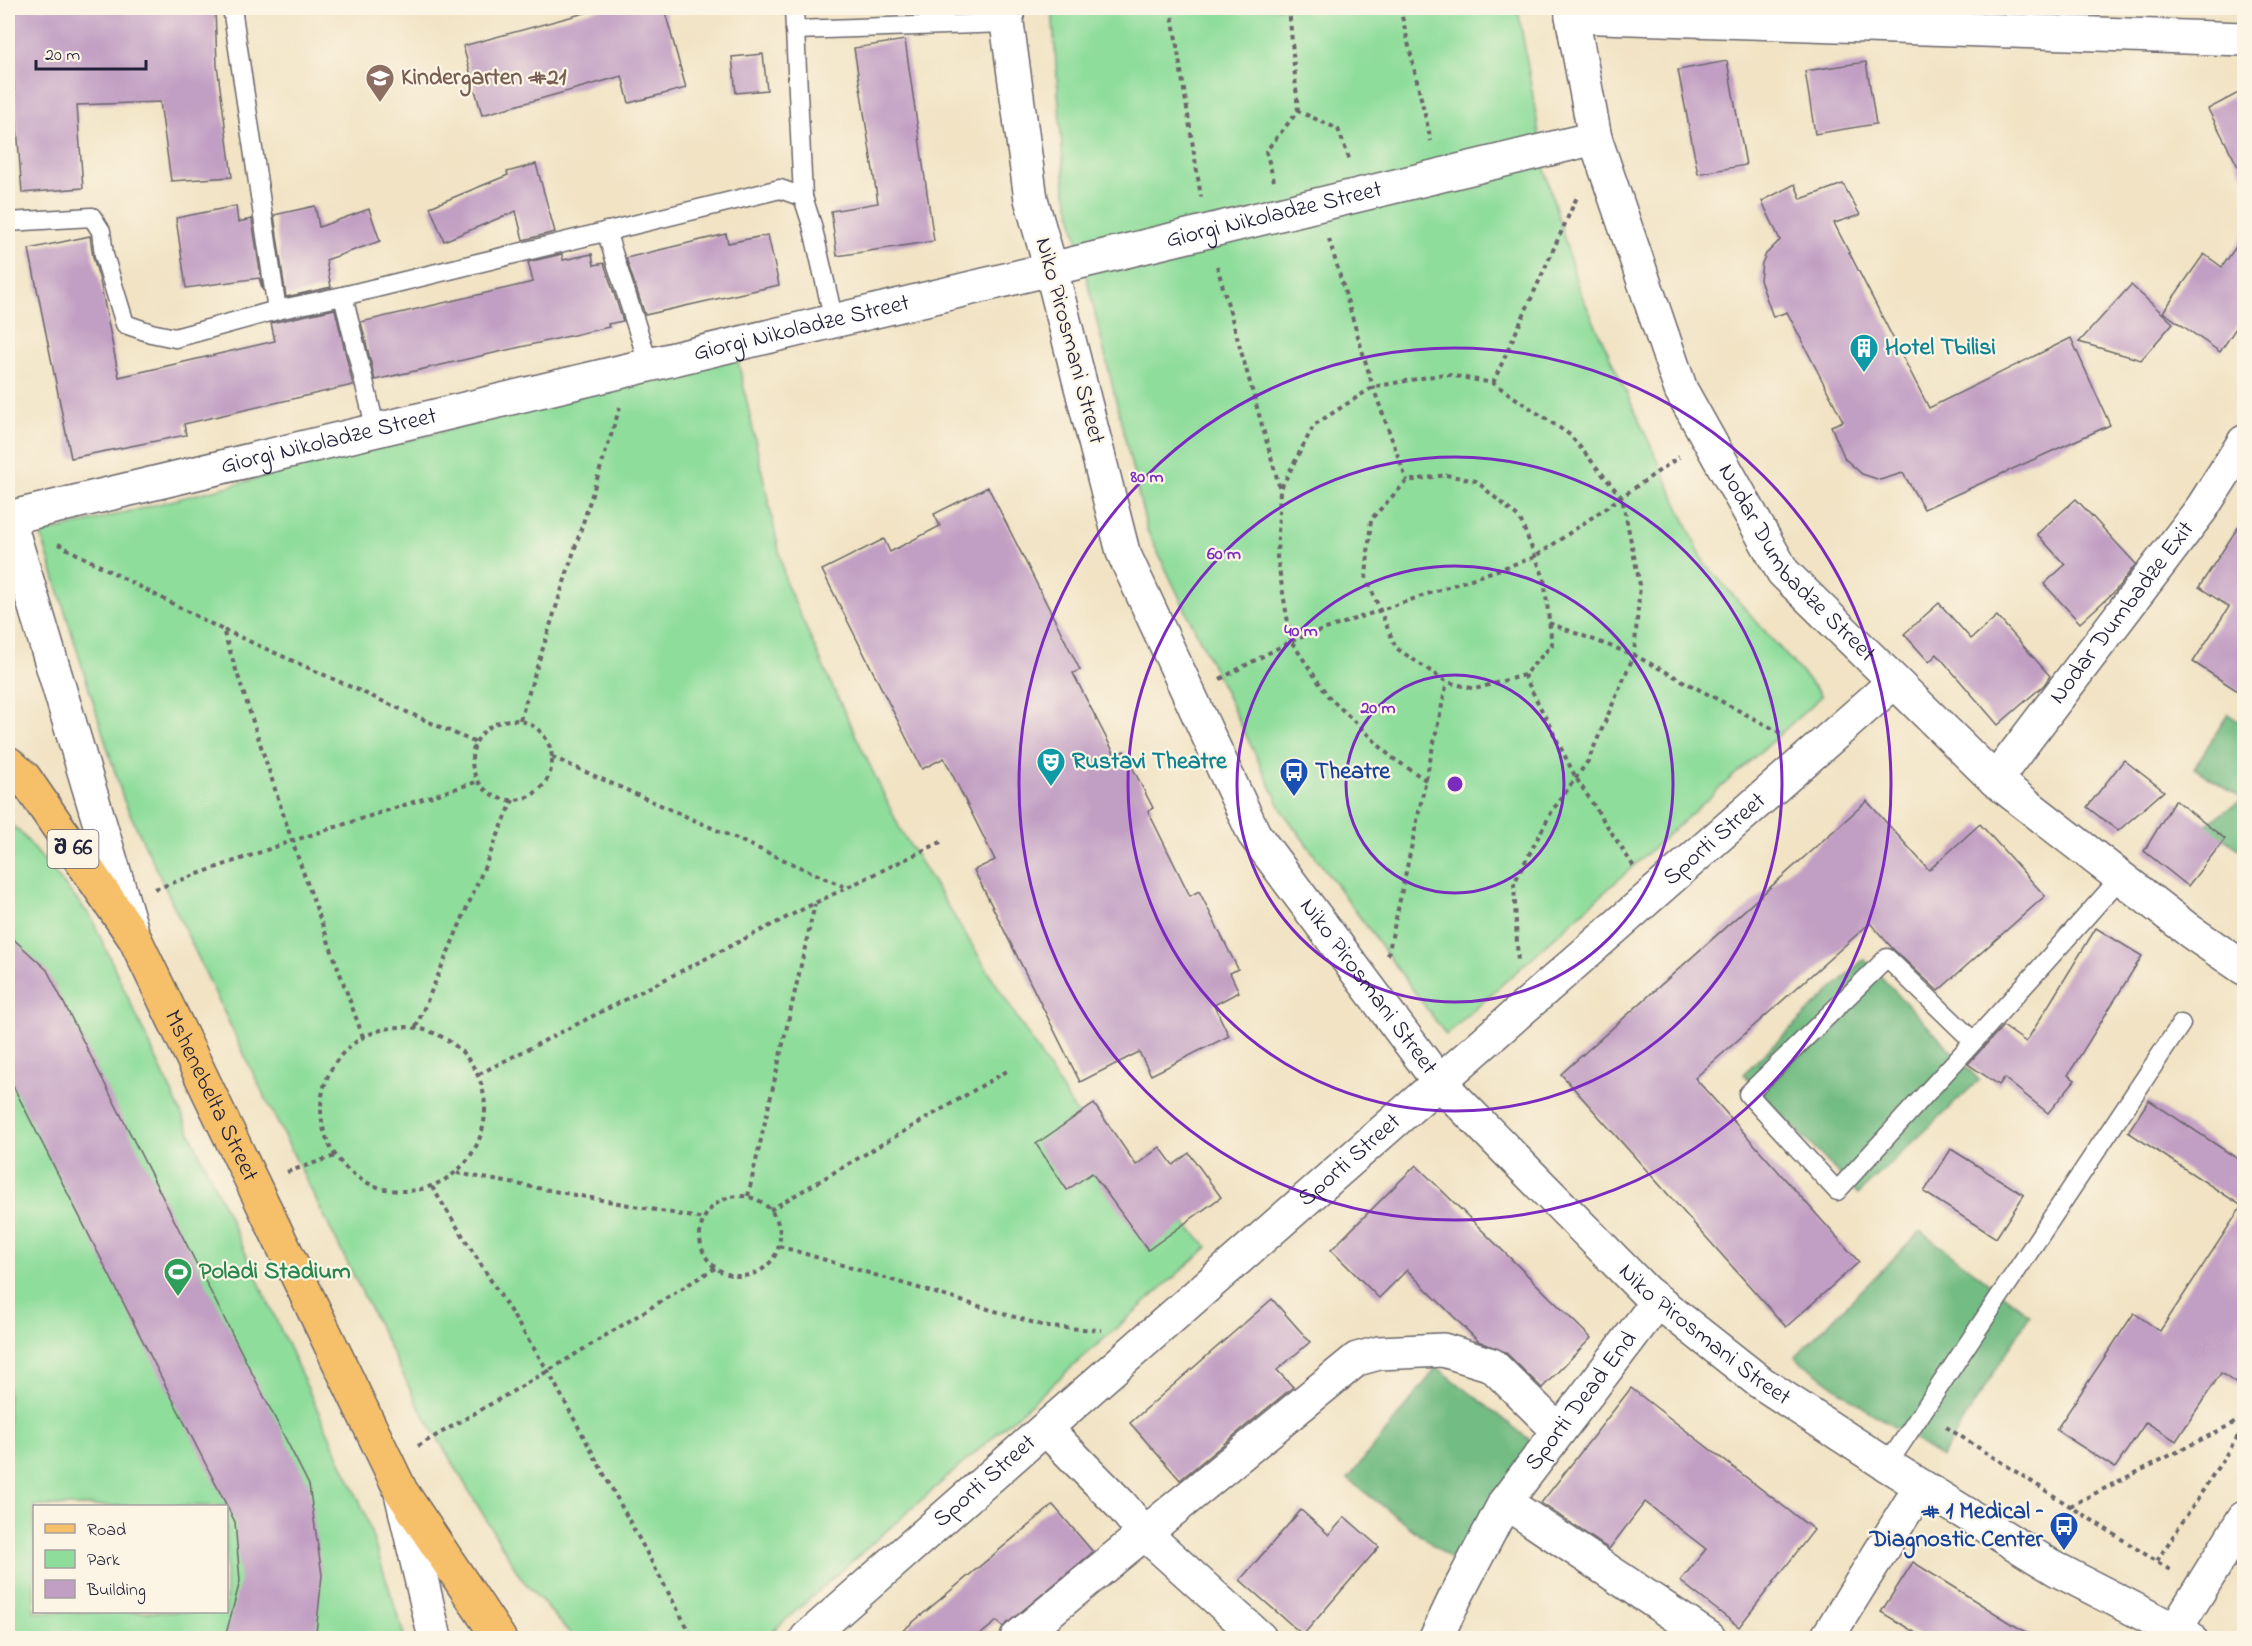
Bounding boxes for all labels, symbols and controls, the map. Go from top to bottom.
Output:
scale bar [36,33,146,71]
text: 20 m [45,43,80,69]
place label: Kindergarten #21 [401,61,567,97]
school or university icon: Kindergarten #21 [364,62,396,104]
street label: Giorgi Nikoladze Street [1163,172,1386,258]
street label: Niko Pirosmani Street [1025,234,1113,448]
street label: Giorgi Nikoladze Street [690,286,913,371]
place label: Hotel Tbilisi [1885,331,1996,366]
building icon: Hotel Tbilisi [1848,332,1880,374]
street label: Giorgi Nikoladze Street [217,399,441,484]
street label: Nodar Dumbadze Street [1708,458,1884,671]
text: 80 m [1130,465,1164,491]
street label: Nodar Dumbadze Exit [2041,514,2203,712]
text: 60 m [1207,542,1241,568]
text: 40 m [1284,619,1318,645]
text: 20 m [1359,696,1396,722]
place label: Rustavi Theatre [1072,745,1228,780]
theatre icon: Rustavi Theatre [1035,746,1067,788]
place label: Theatre [1315,755,1391,790]
bus stop icon: Theatre [1278,756,1310,798]
centre of rings [1445,774,1465,794]
street label: Sporti Street [1655,784,1774,895]
road number: შ 66 [48,830,98,868]
street label: Niko Pirosmani Street [1290,891,1446,1083]
street label: Mshenebelta Street [154,1004,267,1188]
street label: Sporti Street [1291,1105,1409,1216]
place label: Poladi Stadium [199,1255,351,1290]
sports icon: Poladi Stadium [162,1256,194,1298]
street label: Niko Pirosmani Street [1610,1256,1798,1415]
street label: Sporti Dead End [1517,1324,1647,1479]
street label: Sporti Street [926,1426,1044,1537]
place label: # 1 Medical – Diagnostic Center [1869,1495,2044,1559]
legend [33,1505,228,1613]
bus stop icon: # 1 Medical – Diagnostic Center [2048,1510,2080,1552]
text: Road [87,1518,126,1544]
text: Park [87,1548,120,1574]
text: Building [86,1578,146,1605]

